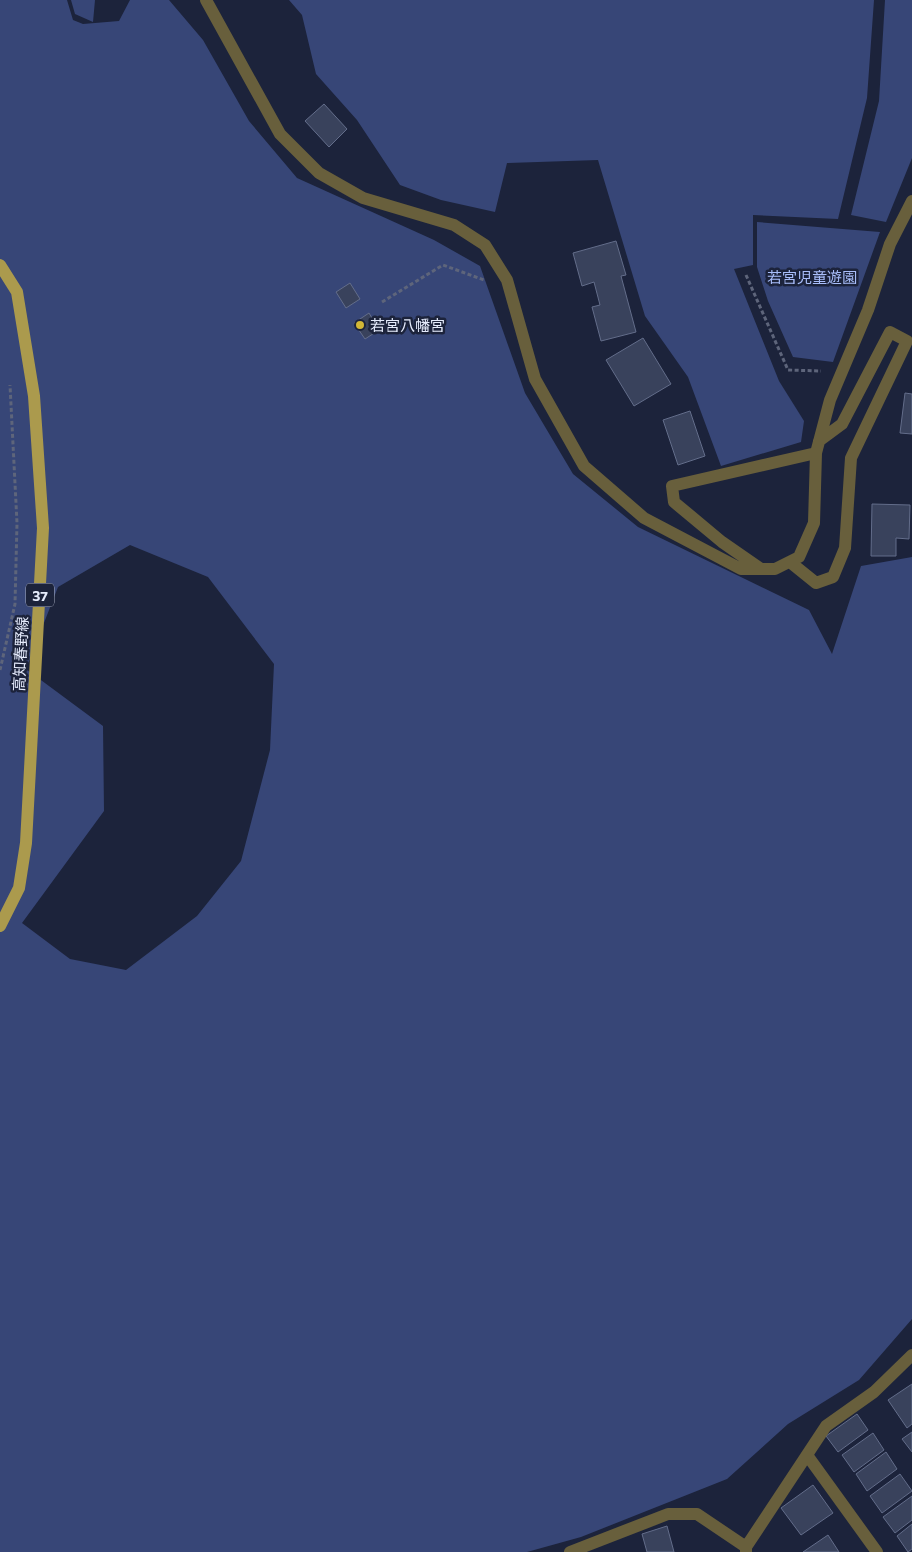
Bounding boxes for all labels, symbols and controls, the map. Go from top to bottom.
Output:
park label: 若宮児童遊園 [767,268,857,286]
place label: 若宮八幡宮 [370,316,445,334]
marker: 若宮八幡宮 [354,319,366,331]
road number: 37 [26,584,54,606]
street label: 高知春野線 [9,616,31,692]

